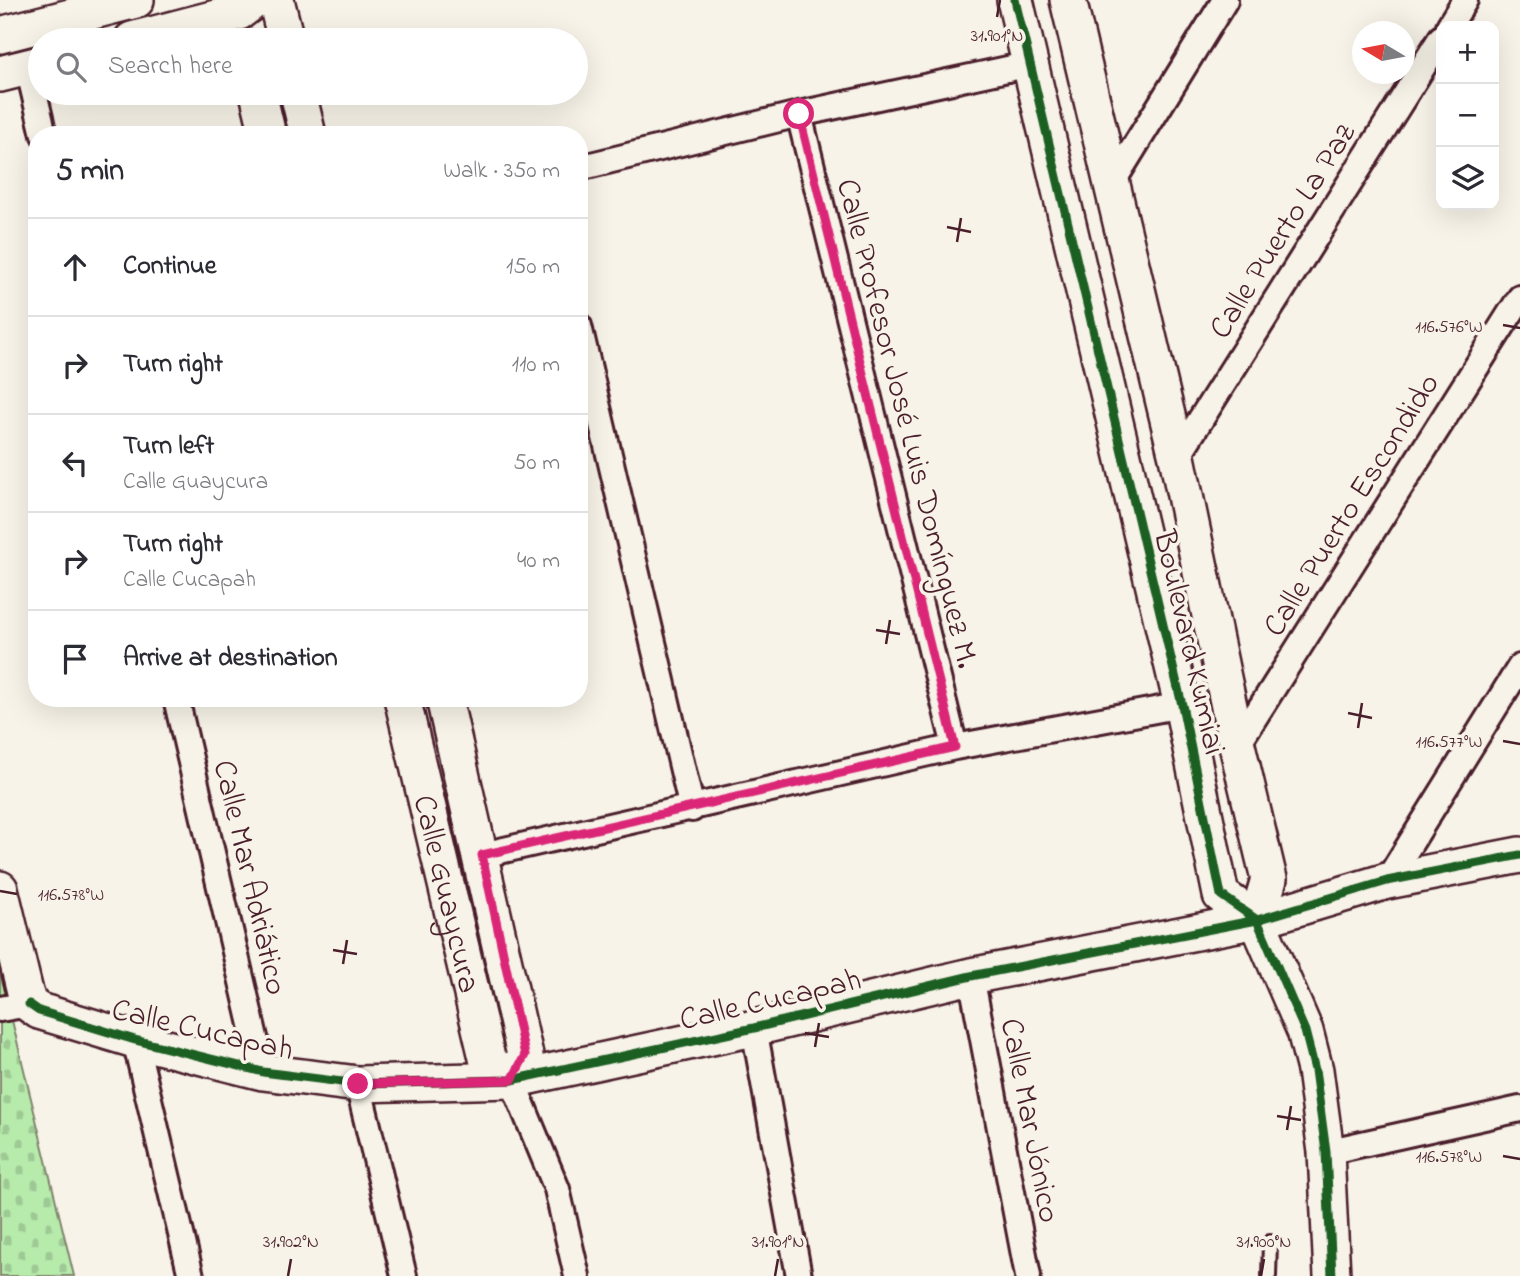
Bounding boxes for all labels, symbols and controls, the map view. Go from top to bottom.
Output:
north arrow [1352,21,1415,84]
map controls [1436,21,1499,210]
button: + [1436,21,1499,84]
text: 31.901°N [971,24,1023,50]
search box [28,28,588,105]
icon: search [52,48,90,86]
text: Search here [108,48,233,86]
button: − [1436,84,1499,147]
route start [783,98,814,129]
street label: Calle Puerto La Paz [1199,114,1370,349]
button: layers [1436,147,1499,210]
text: 5 min [56,150,124,194]
text: Walk · 350 m [443,155,560,188]
street label: Calle Profesor José Luis Domínguez M. [822,174,989,674]
icon: ahead [56,248,94,286]
text: Continue [123,248,216,286]
text: 150 m [506,251,560,284]
text: 116.576°W [1415,315,1483,341]
icon: right [56,346,94,384]
text: Turn right [123,346,223,384]
text: 110 m [512,349,560,382]
street label: Calle Puerto Escondido [1253,365,1453,647]
text: Turn left [123,428,214,466]
icon: left [56,444,94,482]
text: 50 m [513,447,560,480]
text: Calle Guaycura [123,466,268,499]
street label: Boulevard Kumiai [1139,525,1236,760]
text: Turn right [123,526,223,564]
icon: right [56,542,94,580]
text: 40 m [517,545,560,578]
text: Calle Cucapah [123,564,256,597]
icon: arrive [56,640,94,678]
text: Arrive at destination [123,640,338,678]
text: 116.577°W [1416,730,1483,756]
street label: Calle Mar Adriático [199,756,298,1000]
street label: Calle Guaycura [399,791,491,998]
text: 116.578°W [38,883,104,909]
street label: Calle Cucapah [675,958,866,1045]
street label: Calle Cucapah [107,988,298,1075]
street label: Calle Mar Jónico [986,1014,1071,1227]
route end [342,1068,373,1099]
text: 116.578°W [1416,1145,1482,1171]
text: 31.902°N [263,1230,319,1256]
text: 31.901°N [752,1230,804,1256]
text: 31.900°N [1237,1230,1291,1256]

